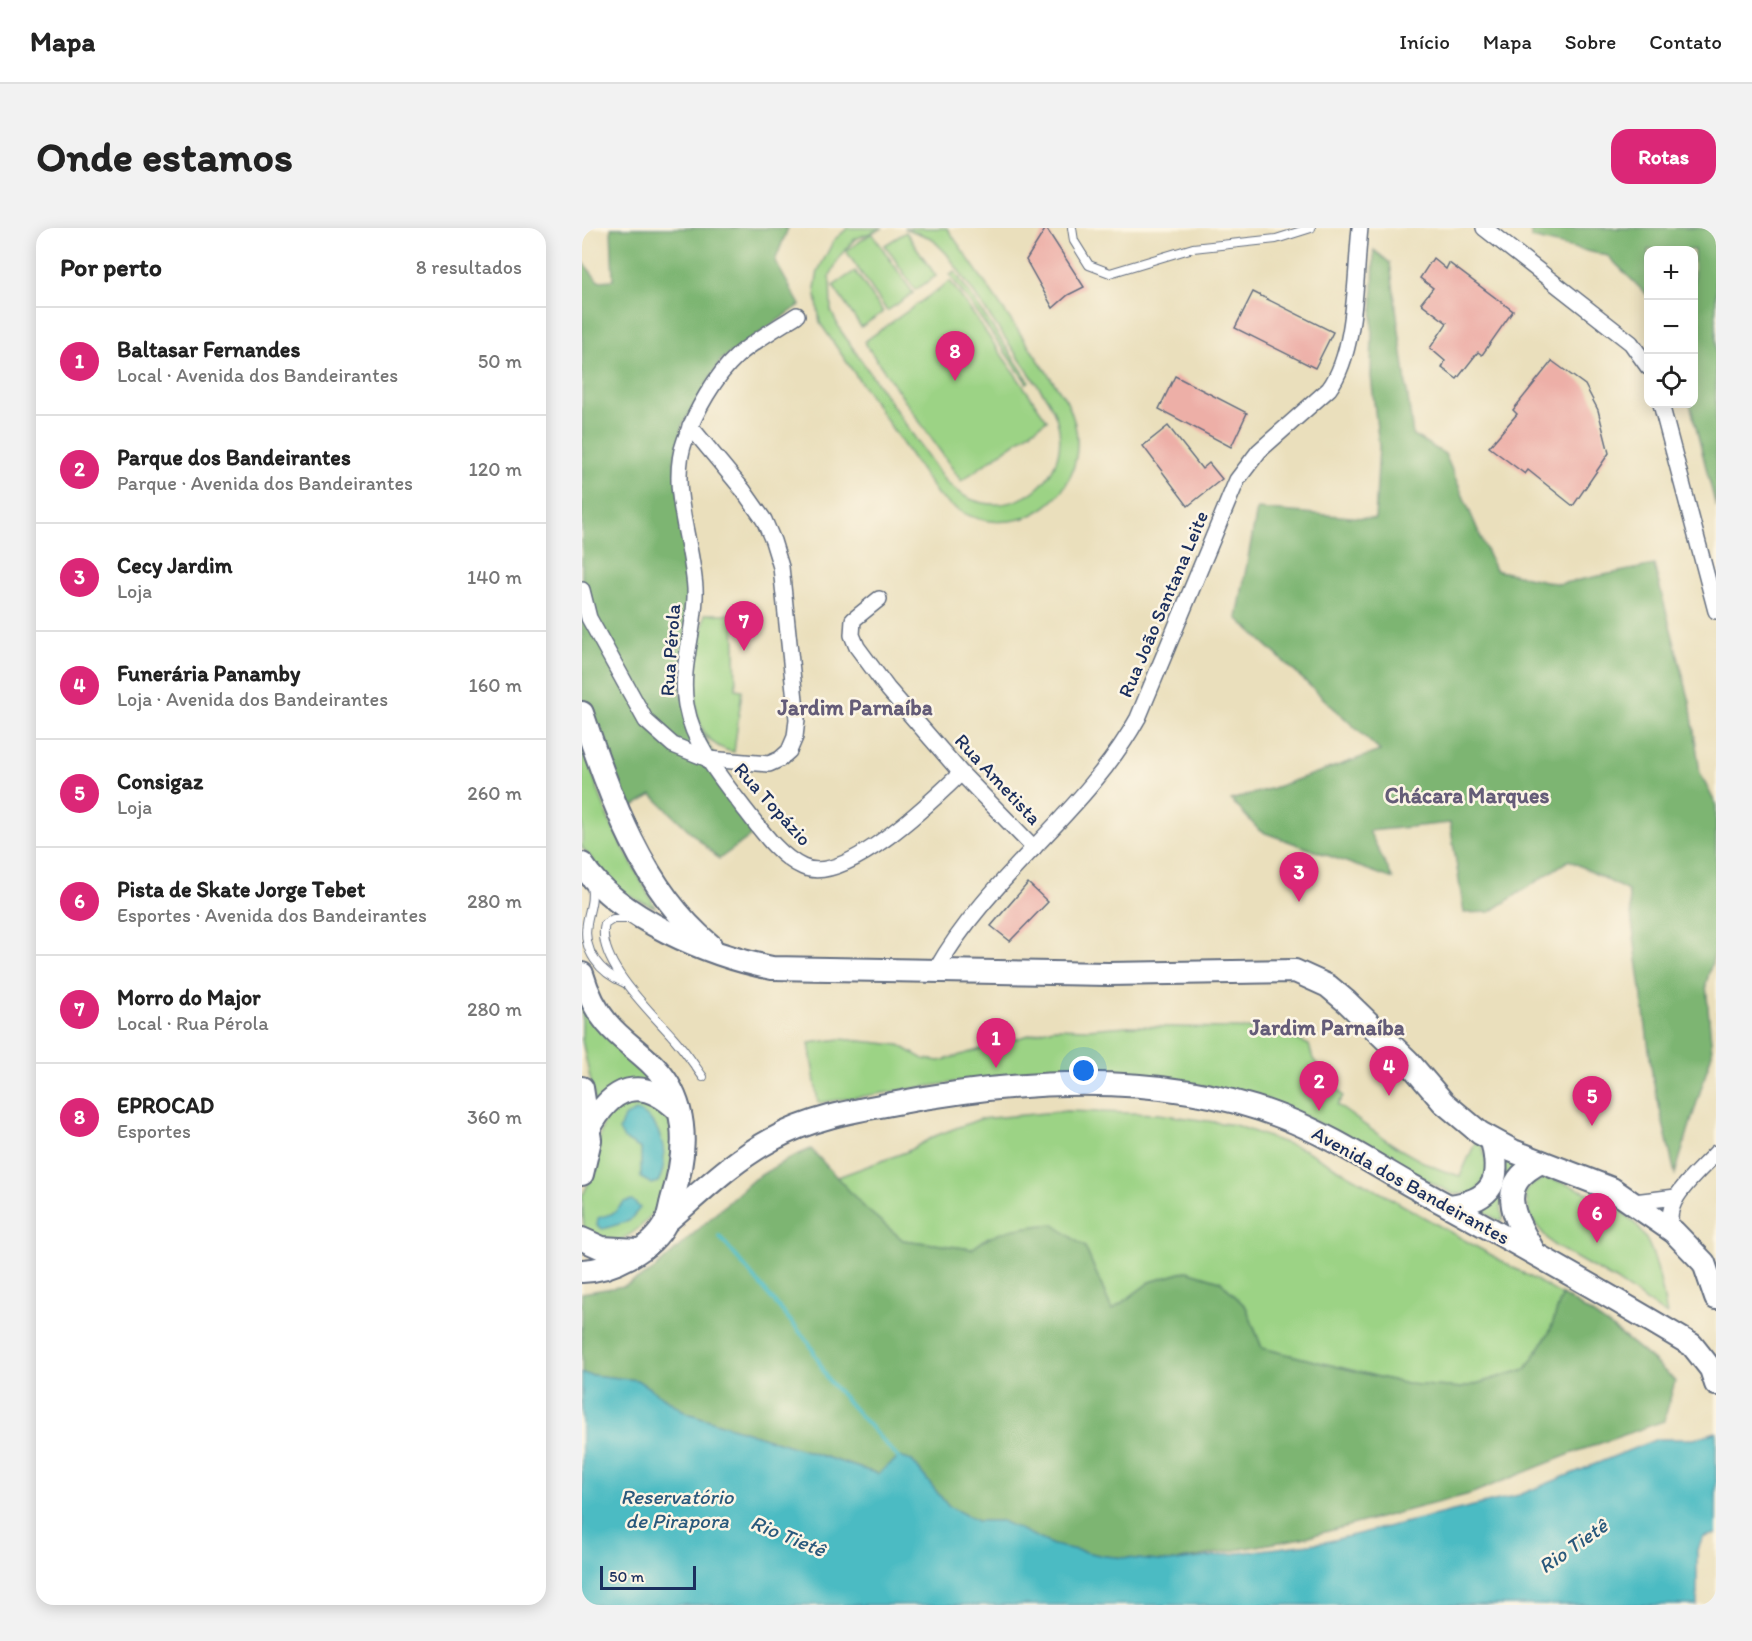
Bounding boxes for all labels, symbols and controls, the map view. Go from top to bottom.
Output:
text: Mapa [30,24,95,58]
text: Início [1399,29,1450,54]
text: Mapa [1483,29,1532,54]
text: Sobre [1565,29,1616,54]
text: Contato [1649,29,1722,54]
button: Rotas [1611,129,1716,184]
text: Onde estamos [36,131,293,182]
map controls [1644,246,1698,408]
button: + [1644,246,1698,300]
text: Por perto [60,251,162,283]
text: 8 resultados [416,255,522,279]
button: − [1644,300,1698,354]
pin: 8 [936,332,974,381]
text: Baltasar Fernandes [117,336,300,363]
text: 1 [75,349,84,373]
text: 50 m [478,349,522,373]
button: locate [1644,354,1698,408]
text: Local · Avenida dos Bandeirantes [117,363,398,387]
text: Parque dos Bandeirantes [117,444,351,471]
text: 2 [74,457,85,481]
text: 120 m [469,457,522,481]
text: Parque · Avenida dos Bandeirantes [117,471,413,495]
street label: Rua João Santana Leite [1113,507,1213,701]
text: Cecy Jardim [117,552,232,579]
text: 3 [74,565,85,589]
text: 140 m [467,565,522,589]
text: Loja [117,579,152,603]
street label: Rua Pérola [655,602,685,697]
pin: 7 [724,602,764,651]
text: Funerária Panamby [117,660,300,687]
text: 4 [73,673,86,697]
text: 160 m [469,673,522,697]
text: Loja · Avenida dos Bandeirantes [117,687,388,711]
district label: Jardim Parnaíba [776,694,933,721]
street label: Rua Ametista [950,729,1046,830]
street label: Rua Topázio [729,757,817,851]
text: Consigaz [117,768,203,795]
text: 5 [74,781,85,805]
text: 260 m [467,781,522,805]
district label: Chácara Marques [1385,782,1549,809]
text: Loja [117,795,152,819]
pin: 3 [1280,852,1318,902]
text: Pista de Skate Jorge Tebet [117,876,365,903]
text: 6 [74,889,85,913]
text: 280 m [467,889,522,913]
text: Esportes · Avenida dos Bandeirantes [117,903,427,927]
text: Morro do Major [117,984,260,1011]
text: 7 [75,997,84,1021]
text: 280 m [467,997,522,1021]
text: Local · Rua Pérola [117,1011,269,1035]
district label: Jardim Parnaíba [1248,1014,1405,1041]
pin: 1 [976,1018,1016,1068]
pin: 4 [1370,1046,1408,1096]
your location [1069,1056,1098,1085]
pin: 2 [1300,1062,1338,1111]
pin: 5 [1572,1076,1612,1126]
text: EPROCAD [117,1092,214,1119]
text: 8 [74,1105,85,1129]
text: 360 m [467,1105,522,1129]
text: Esportes [117,1119,191,1143]
street label: Avenida dos Bandeirantes [1308,1121,1514,1249]
pin: 6 [1578,1194,1616,1243]
water label: Reservatório de Pirapora [620,1484,735,1533]
water label: Rio Tietê [747,1509,831,1563]
water label: Rio Tietê [1533,1512,1614,1578]
scale bar [600,1563,696,1590]
text: 50 m [609,1567,644,1586]

